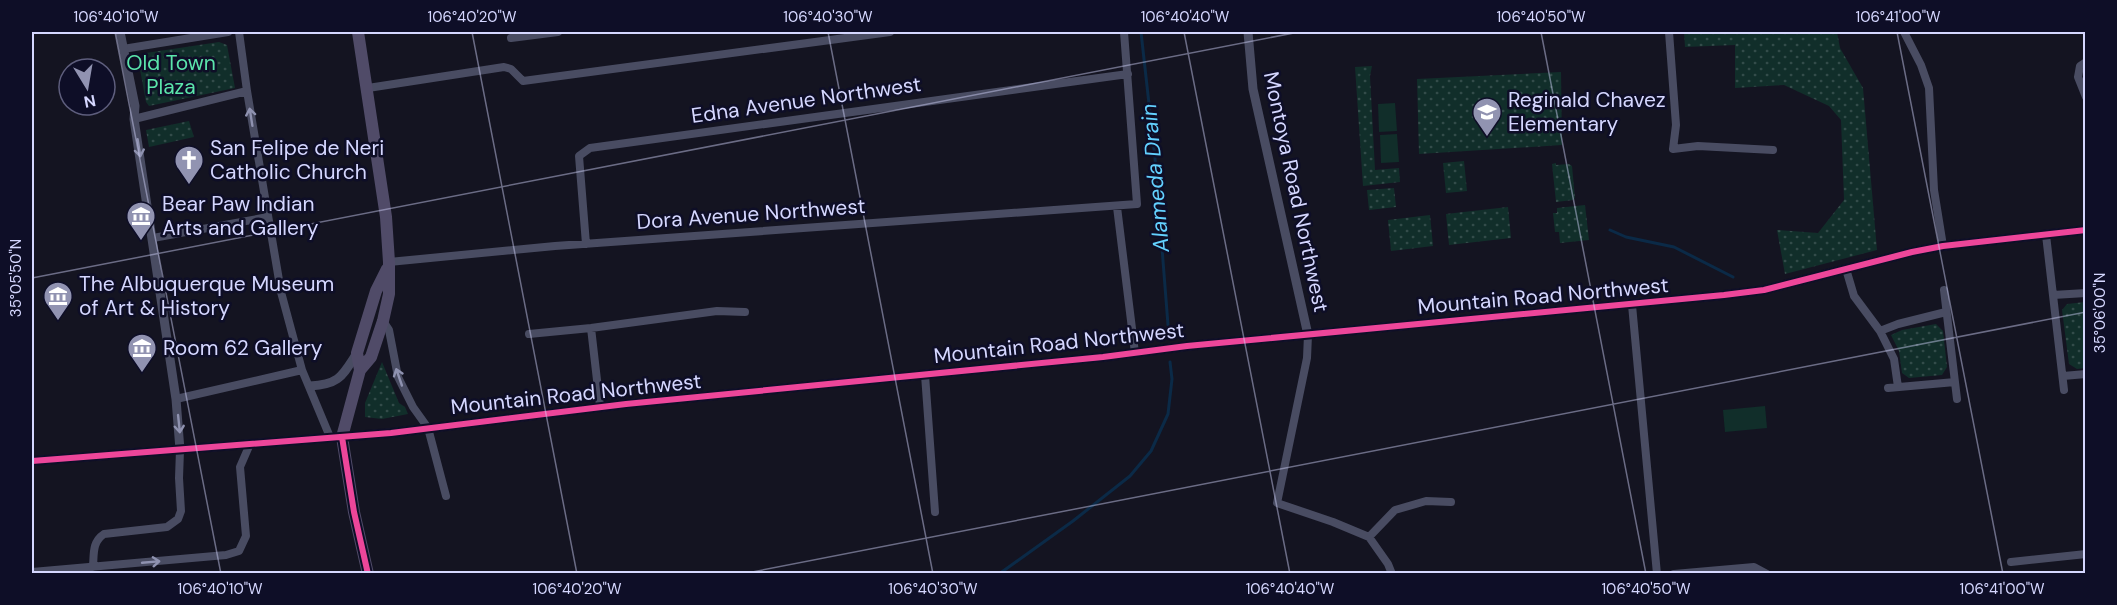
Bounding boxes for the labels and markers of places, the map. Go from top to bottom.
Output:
place label: Reginald Chavez Elementary [1508,86,1666,138]
school or university icon: Reginald Chavez Elementary [1471,96,1503,138]
place label: San Felipe de Neri Catholic Church [210,134,384,186]
church icon: San Felipe de Neri Catholic Church [173,144,205,186]
place label: Bear Paw Indian Arts and Gallery [162,190,319,242]
museum icon: Bear Paw Indian Arts and Gallery [125,200,157,242]
place label: The Albuquerque Museum of Art & History [79,270,334,322]
museum icon: The Albuquerque Museum of Art & History [42,280,74,322]
museum icon: Room 62 Gallery [126,332,158,374]
place label: Room 62 Gallery [163,334,323,362]

